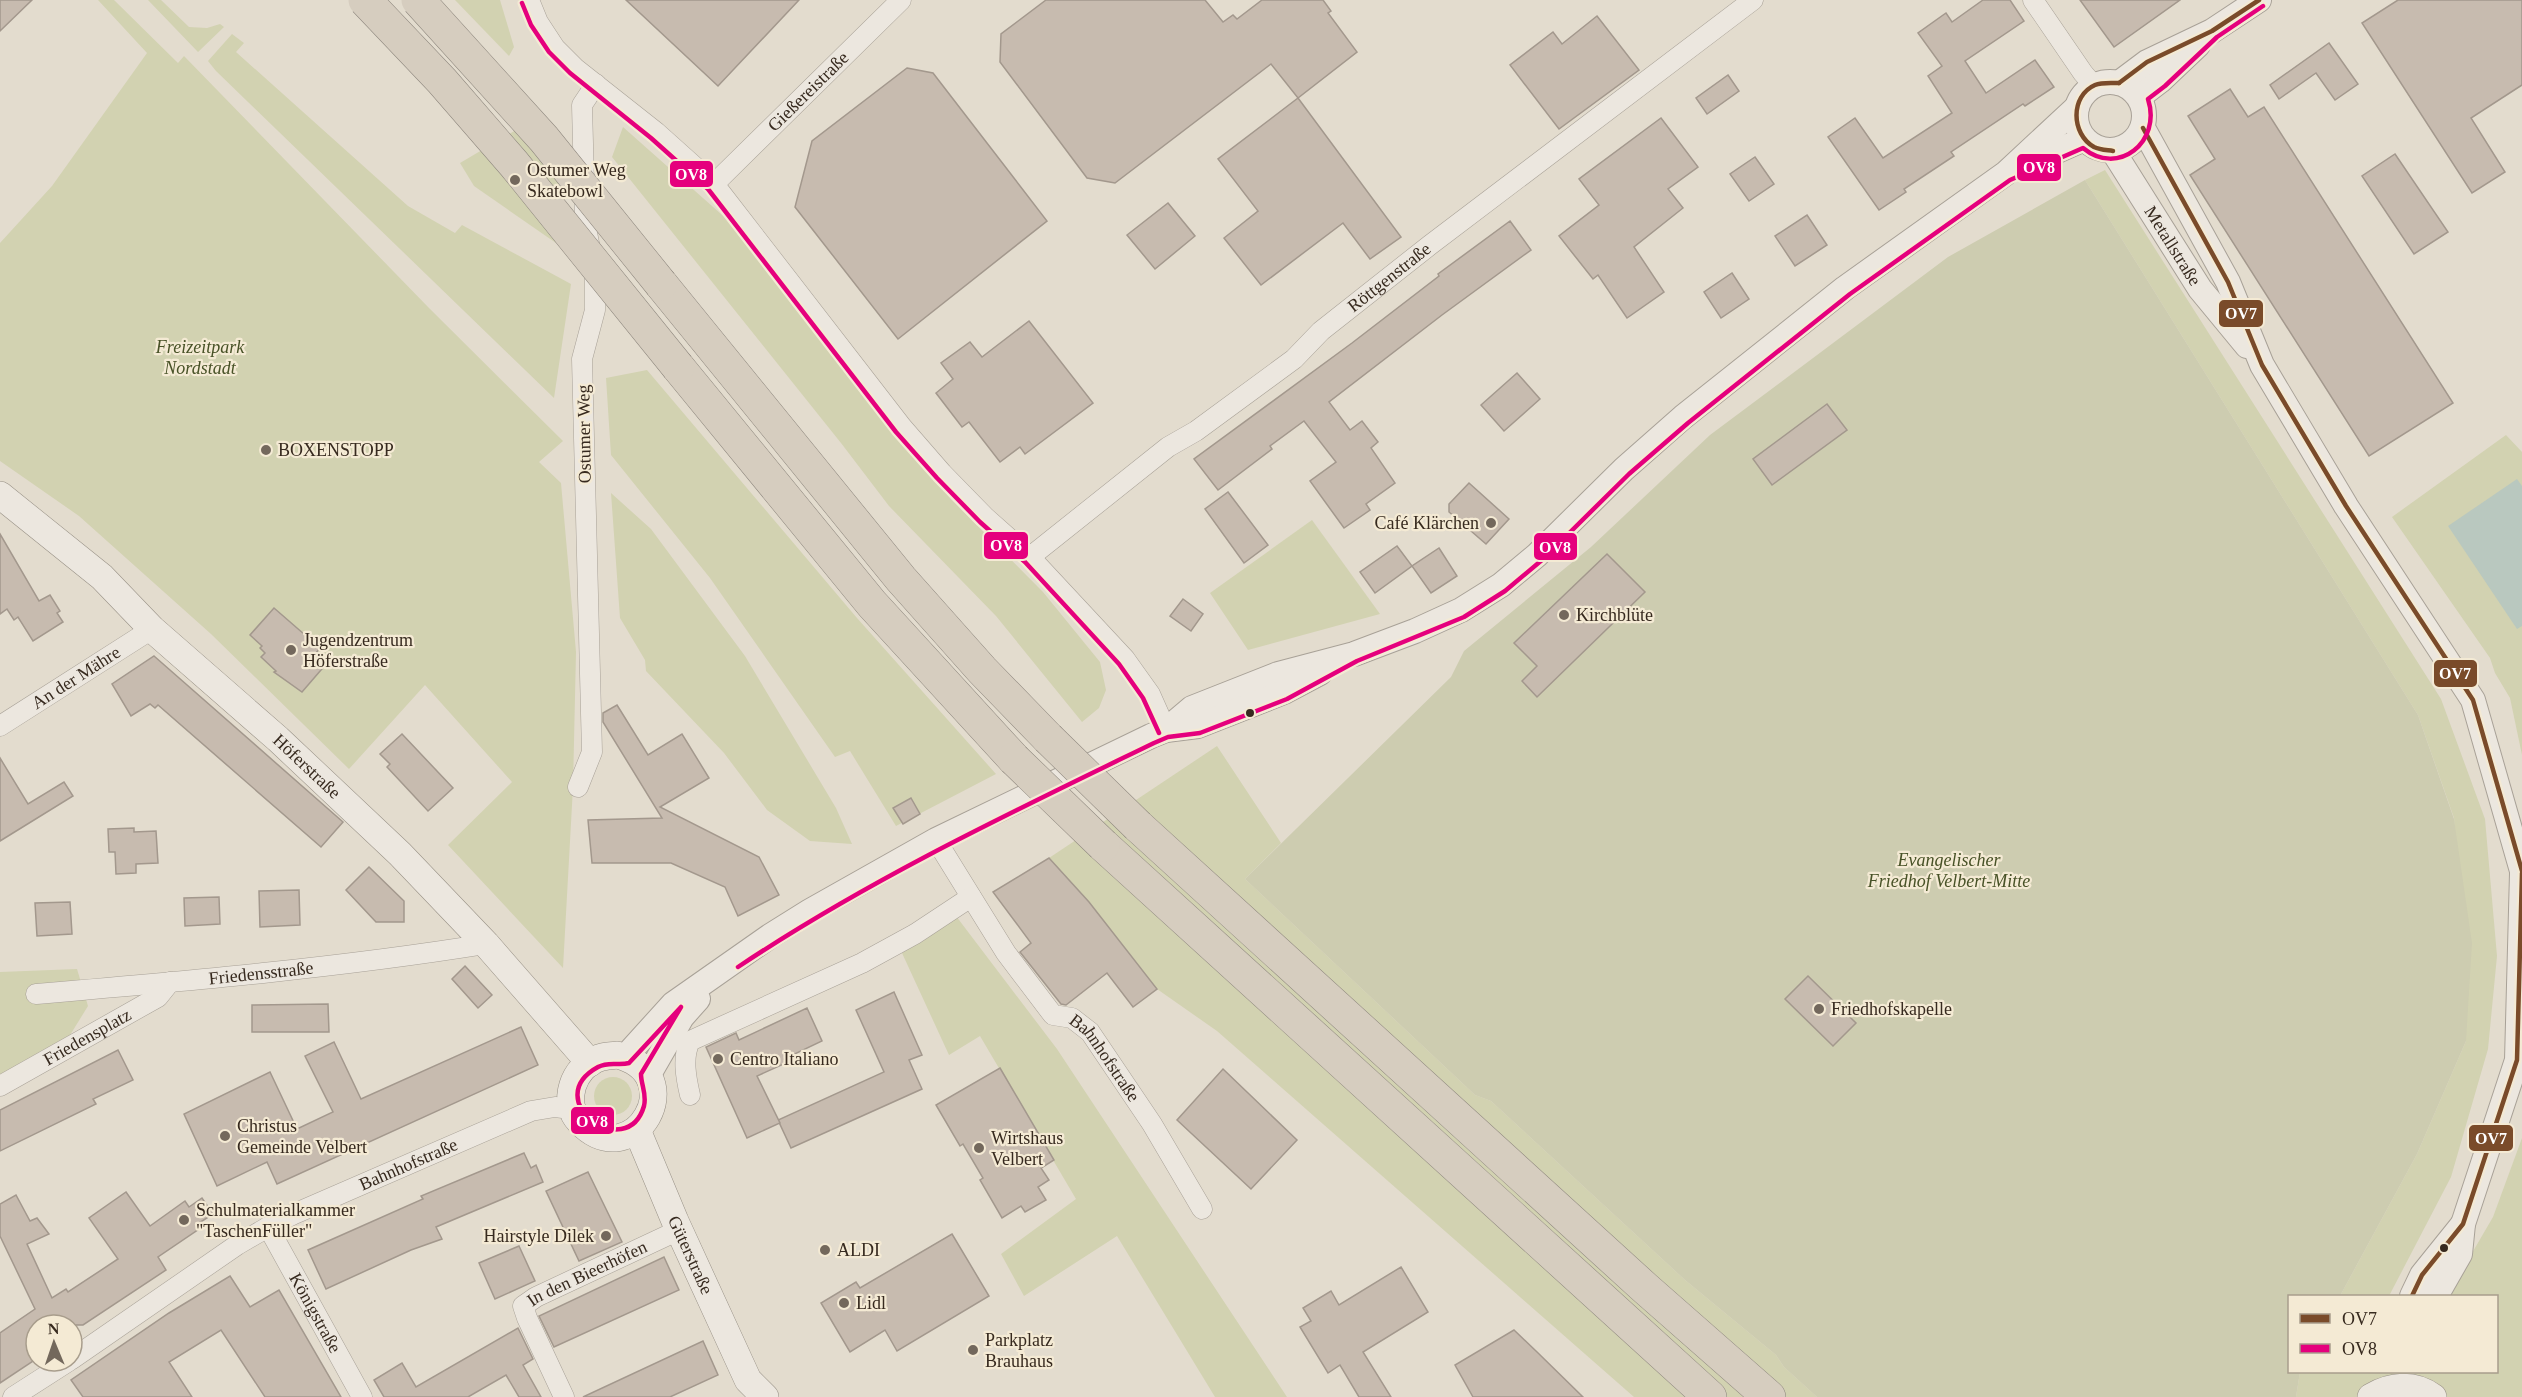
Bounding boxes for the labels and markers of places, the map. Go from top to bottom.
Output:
place label: Ostumer Weg Skatebowl [527,160,626,201]
marker: Ostumer Weg Skatebowl [508,173,522,187]
place label: BOXENSTOPP [278,440,394,460]
marker: BOXENSTOPP [259,443,273,457]
place label: Café Klärchen [1375,513,1479,533]
marker: Café Klärchen [1484,516,1498,530]
place label: Kirchblüte [1576,605,1653,625]
marker: Kirchblüte [1557,608,1571,622]
place label: Jugendzentrum Höferstraße [303,630,413,671]
marker: Jugendzentrum Höferstraße [284,643,298,657]
unlabelled marker [1244,707,1256,719]
place label: Friedhofskapelle [1831,999,1952,1019]
marker: Friedhofskapelle [1812,1002,1826,1016]
place label: Centro Italiano [730,1049,838,1069]
marker: Centro Italiano [711,1052,725,1066]
place label: Christus Gemeinde Velbert [237,1116,367,1157]
place label: Wirtshaus Velbert [991,1128,1063,1169]
marker: Christus Gemeinde Velbert [218,1129,232,1143]
marker: Wirtshaus Velbert [972,1141,986,1155]
place label: Schulmaterialkammer "TaschenFüller" [196,1200,355,1241]
marker: Schulmaterialkammer "TaschenFüller" [177,1213,191,1227]
place label: Hairstyle Dilek [484,1226,594,1246]
marker: Hairstyle Dilek [599,1229,613,1243]
place label: ALDI [837,1240,880,1260]
unlabelled marker [2438,1242,2450,1254]
marker: ALDI [818,1243,832,1257]
place label: Lidl [856,1293,886,1313]
marker: Lidl [837,1296,851,1310]
place label: Parkplatz Brauhaus [985,1330,1053,1371]
marker: Parkplatz Brauhaus [966,1343,980,1357]

